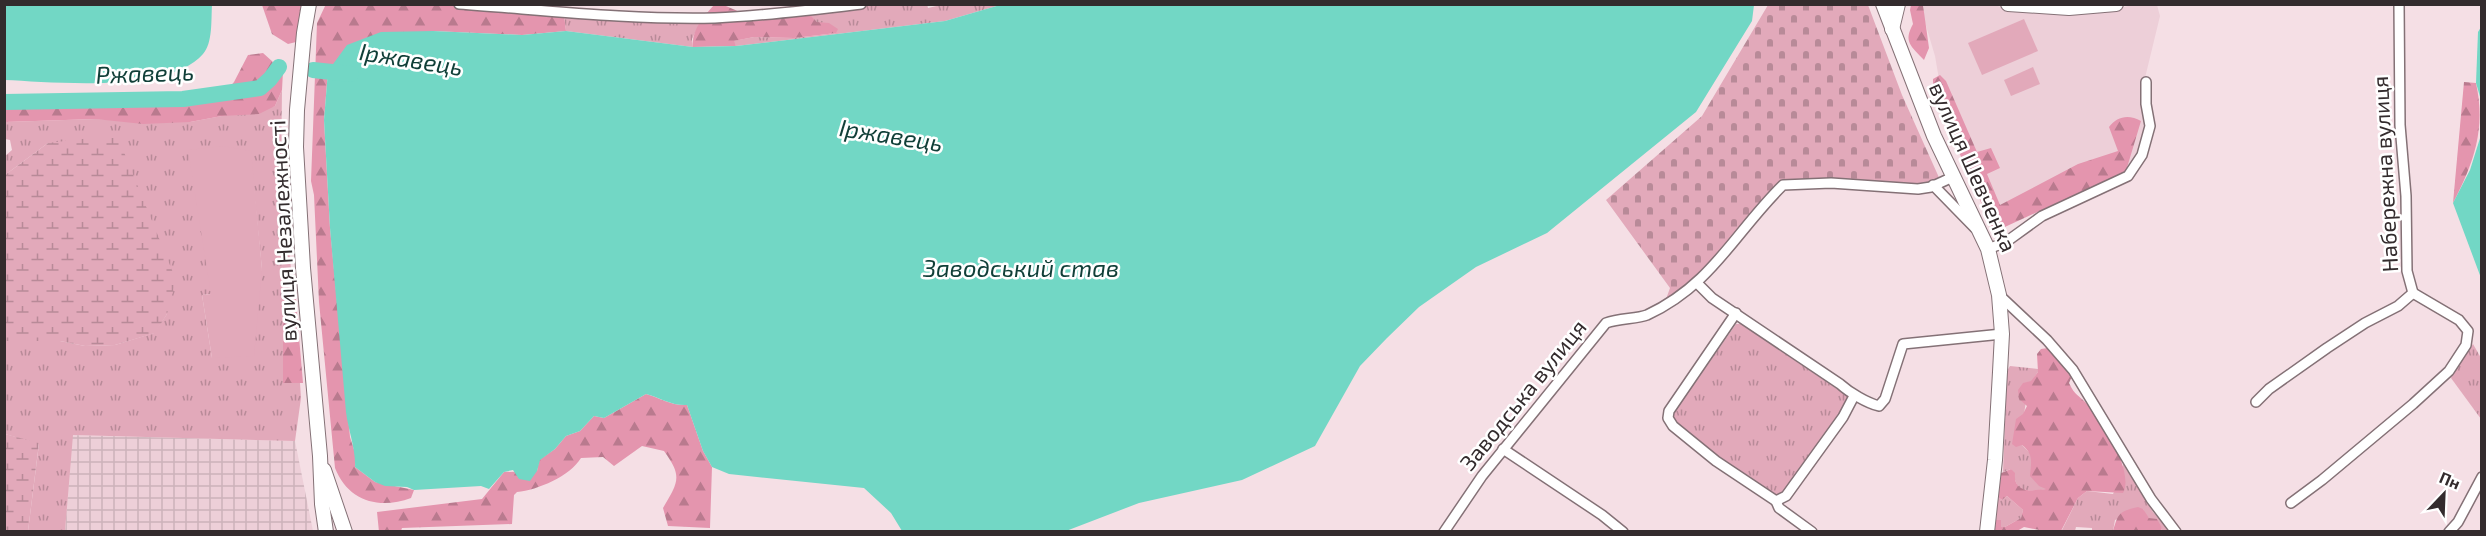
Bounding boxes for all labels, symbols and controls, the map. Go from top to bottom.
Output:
water label: Іржавець [357,36,465,81]
water label: Ржавець [95,56,195,89]
street label: Набережна вулиця [2366,75,2403,273]
street label: вулиця Шевченка [1924,78,2023,256]
water label: Іржавець [837,112,945,157]
street label: вулиця Незалежності [263,120,302,342]
water label: Заводський став [922,253,1119,282]
street label: Заводська вулиця [1454,314,1592,475]
north arrow [2414,464,2474,524]
text: Пн [2437,467,2463,493]

